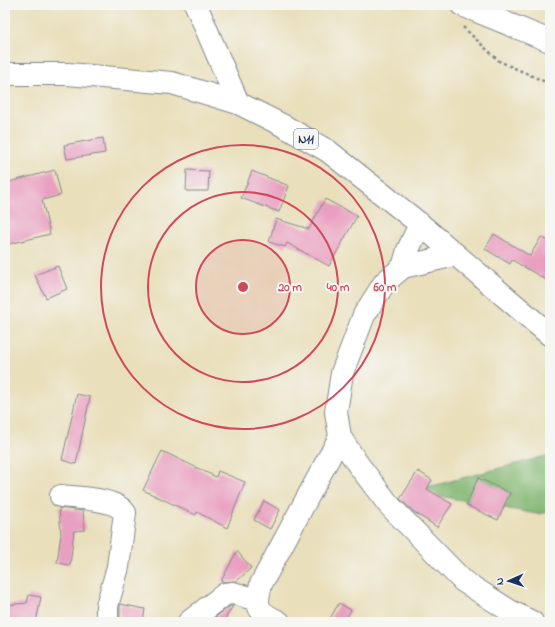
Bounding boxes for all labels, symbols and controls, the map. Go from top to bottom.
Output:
road number: N11 [294,129,318,149]
text: 20 m [277,279,302,297]
text: 40 m [326,279,350,297]
text: 60 m [373,279,397,297]
centre of rings [236,280,250,294]
north arrow [489,561,529,601]
text: N [492,577,508,586]

